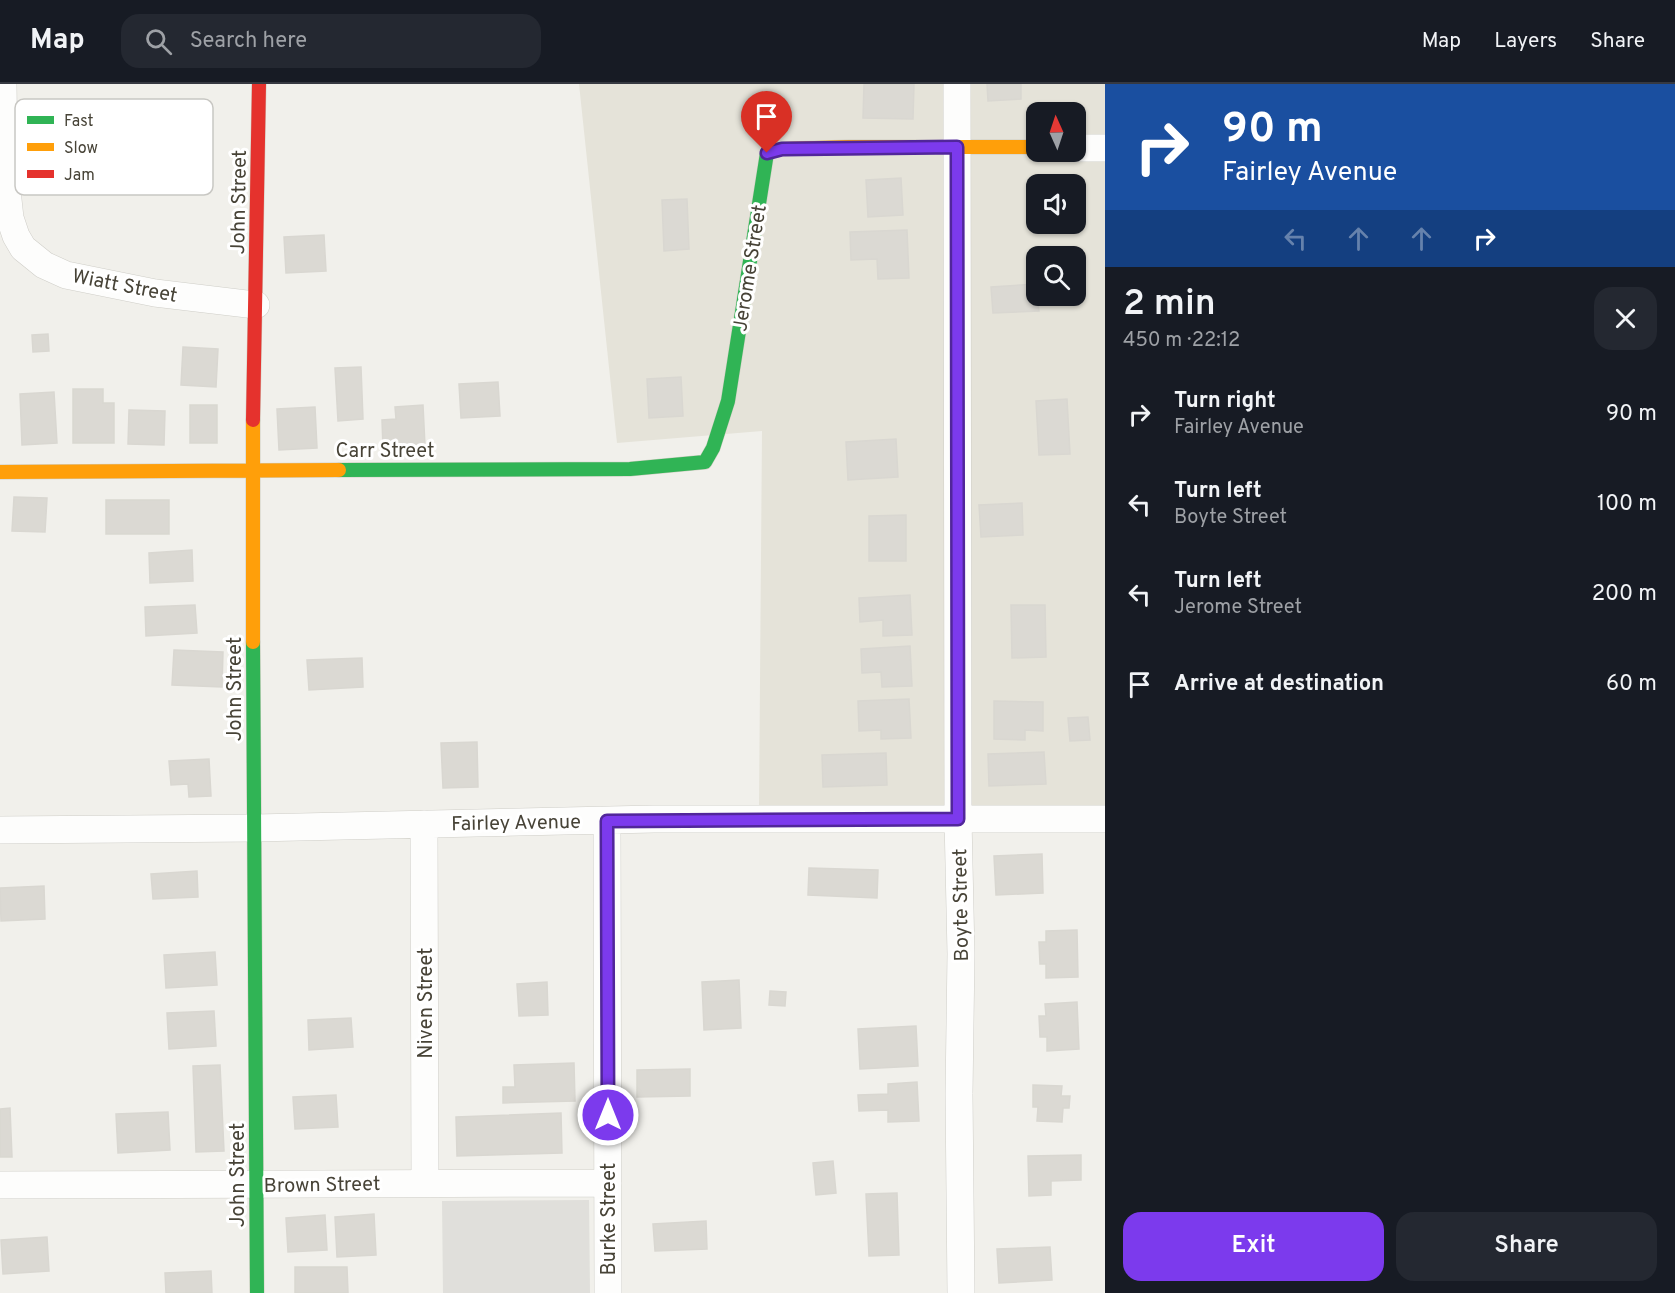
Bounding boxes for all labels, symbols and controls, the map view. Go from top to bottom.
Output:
search box [121,14,541,68]
text: Map [30,23,85,59]
icon: search [142,25,175,58]
text: Search here [190,28,307,55]
text: Map [1422,28,1461,55]
text: Layers [1494,28,1557,55]
text: Share [1590,28,1645,55]
pin [741,91,792,153]
legend [15,99,213,195]
icon: arrive [750,100,783,133]
north arrow [1026,102,1086,162]
map controls [1026,102,1086,306]
text: 90 m [1222,104,1323,157]
icon: right [1123,108,1201,186]
text: Fast [64,112,94,132]
text: Slow [64,139,98,159]
street label: John Street [226,150,254,255]
text: Fairley Avenue [1222,156,1397,190]
text: Jam [64,166,95,186]
button: sound [1026,174,1086,234]
street label: Jerome Street [728,203,774,334]
icon: left [1279,222,1312,255]
icon: ahead [1342,222,1375,255]
icon: ahead [1405,222,1438,255]
icon: right [1468,222,1501,255]
button: search [1026,246,1086,306]
street label: Wiatt Street [70,264,179,310]
text: 2 min [1123,282,1216,328]
button: close [1594,287,1657,350]
text: 450 m · 22:12 [1123,328,1240,354]
text: Turn right [1174,388,1276,415]
icon: right [1123,398,1156,431]
text: 90 m [1606,401,1657,428]
text: Fairley Avenue [1174,415,1304,441]
street label: Carr Street [336,439,434,465]
text: Turn left [1174,478,1262,505]
icon: left [1123,488,1156,521]
text: 100 m [1597,491,1657,518]
text: Boyte Street [1174,505,1287,531]
text: Turn left [1174,568,1262,595]
icon: left [1123,578,1156,611]
text: 200 m [1592,581,1657,608]
text: Jerome Street [1174,595,1302,621]
street label: John Street [223,637,249,741]
icon: arrive [1123,668,1156,701]
text: Arrive at destination [1174,671,1384,698]
text: 60 m [1606,671,1657,698]
street label: Fairley Avenue [451,810,581,838]
street label: Boyte Street [948,848,976,962]
street label: Niven Street [414,947,440,1059]
position arrow [576,1083,640,1147]
street label: John Street [226,1123,252,1227]
street label: Burke Street [597,1163,623,1275]
street label: Brown Street [263,1172,381,1200]
button: Exit [1123,1212,1384,1281]
button: Share [1396,1212,1657,1281]

